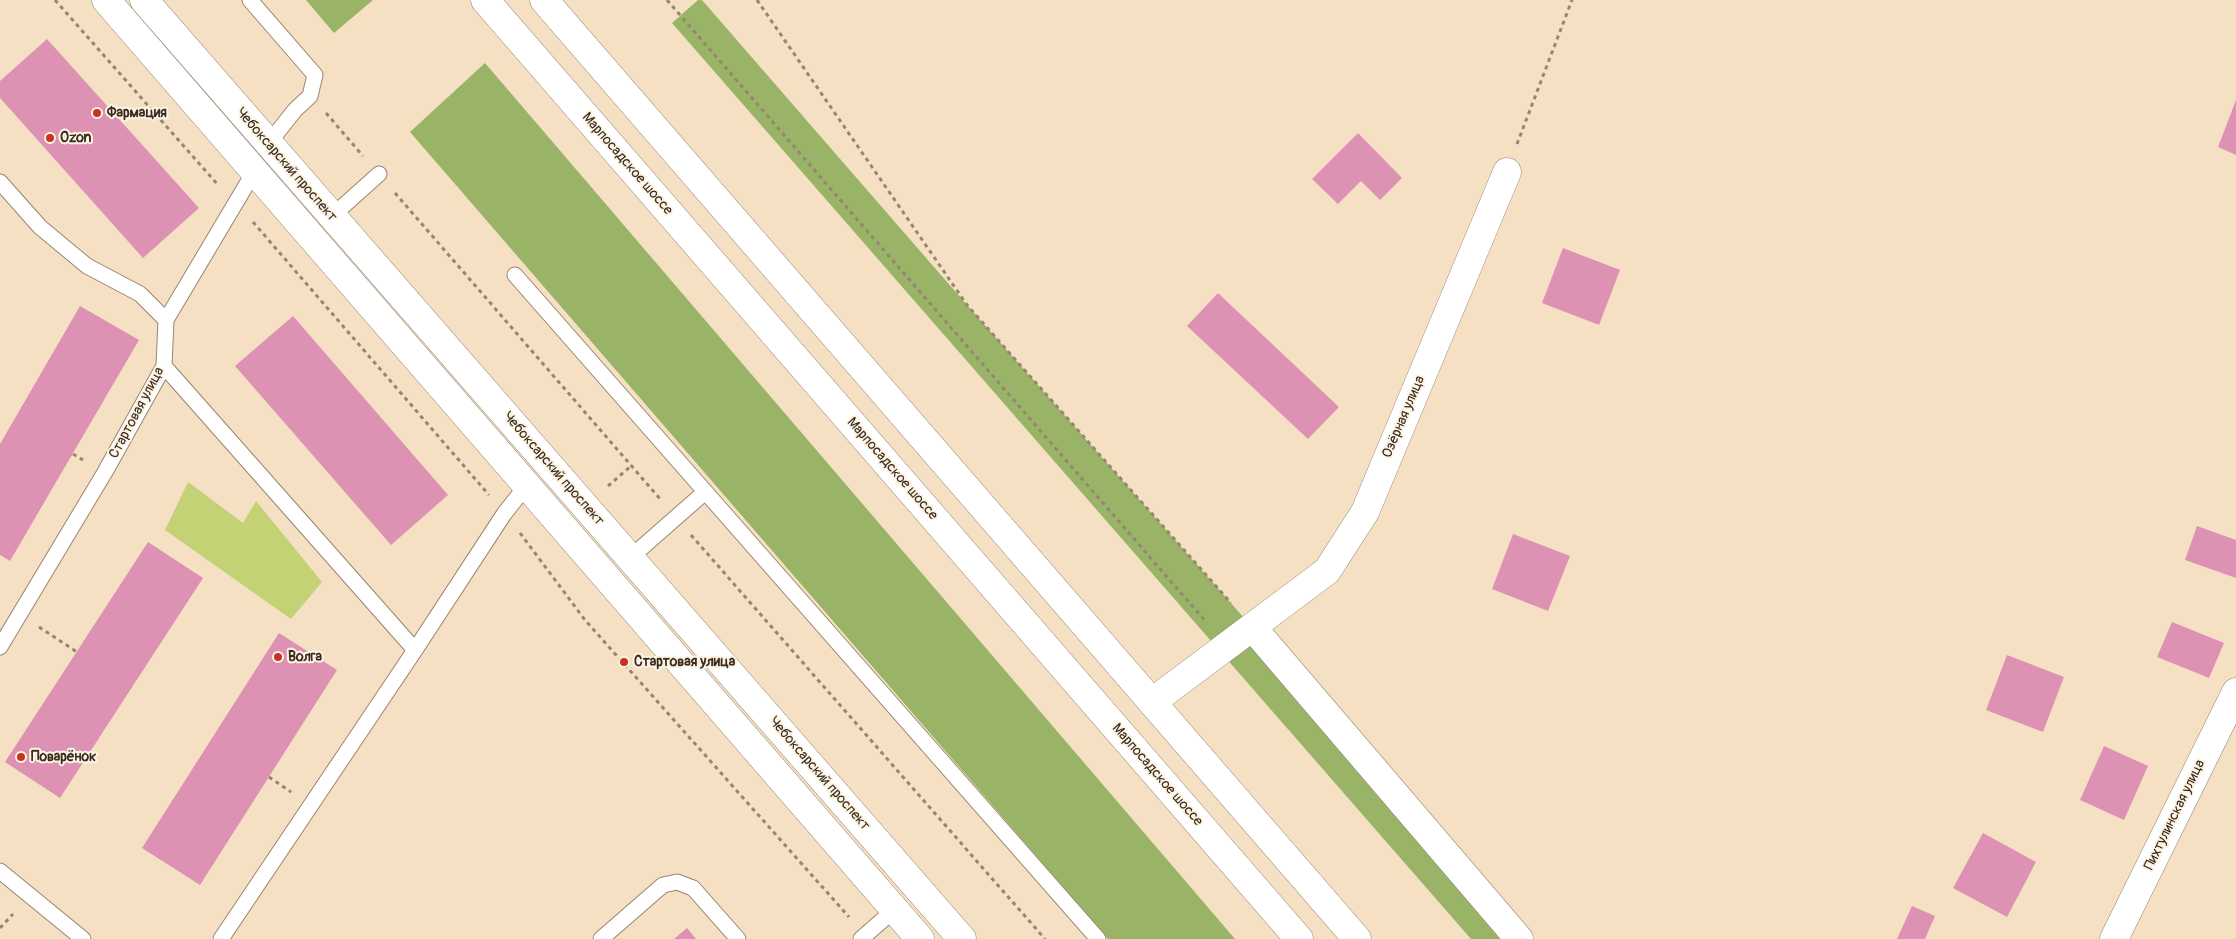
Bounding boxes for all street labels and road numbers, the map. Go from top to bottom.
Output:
street label: Чебоксарский проспект [232,105,340,225]
street label: Марпосадское шоссе [578,109,676,219]
street label: Стартовая улица [106,364,168,462]
street label: Озёрная улица [1379,373,1429,461]
street label: Чебоксарский проспект [499,409,607,529]
street label: Марпосадское шоссе [843,414,941,524]
street label: Чебоксарский проспект [765,714,873,834]
street label: Марпосадское шоссе [1108,720,1206,830]
street label: Пихтулинская улица [2141,757,2209,873]

